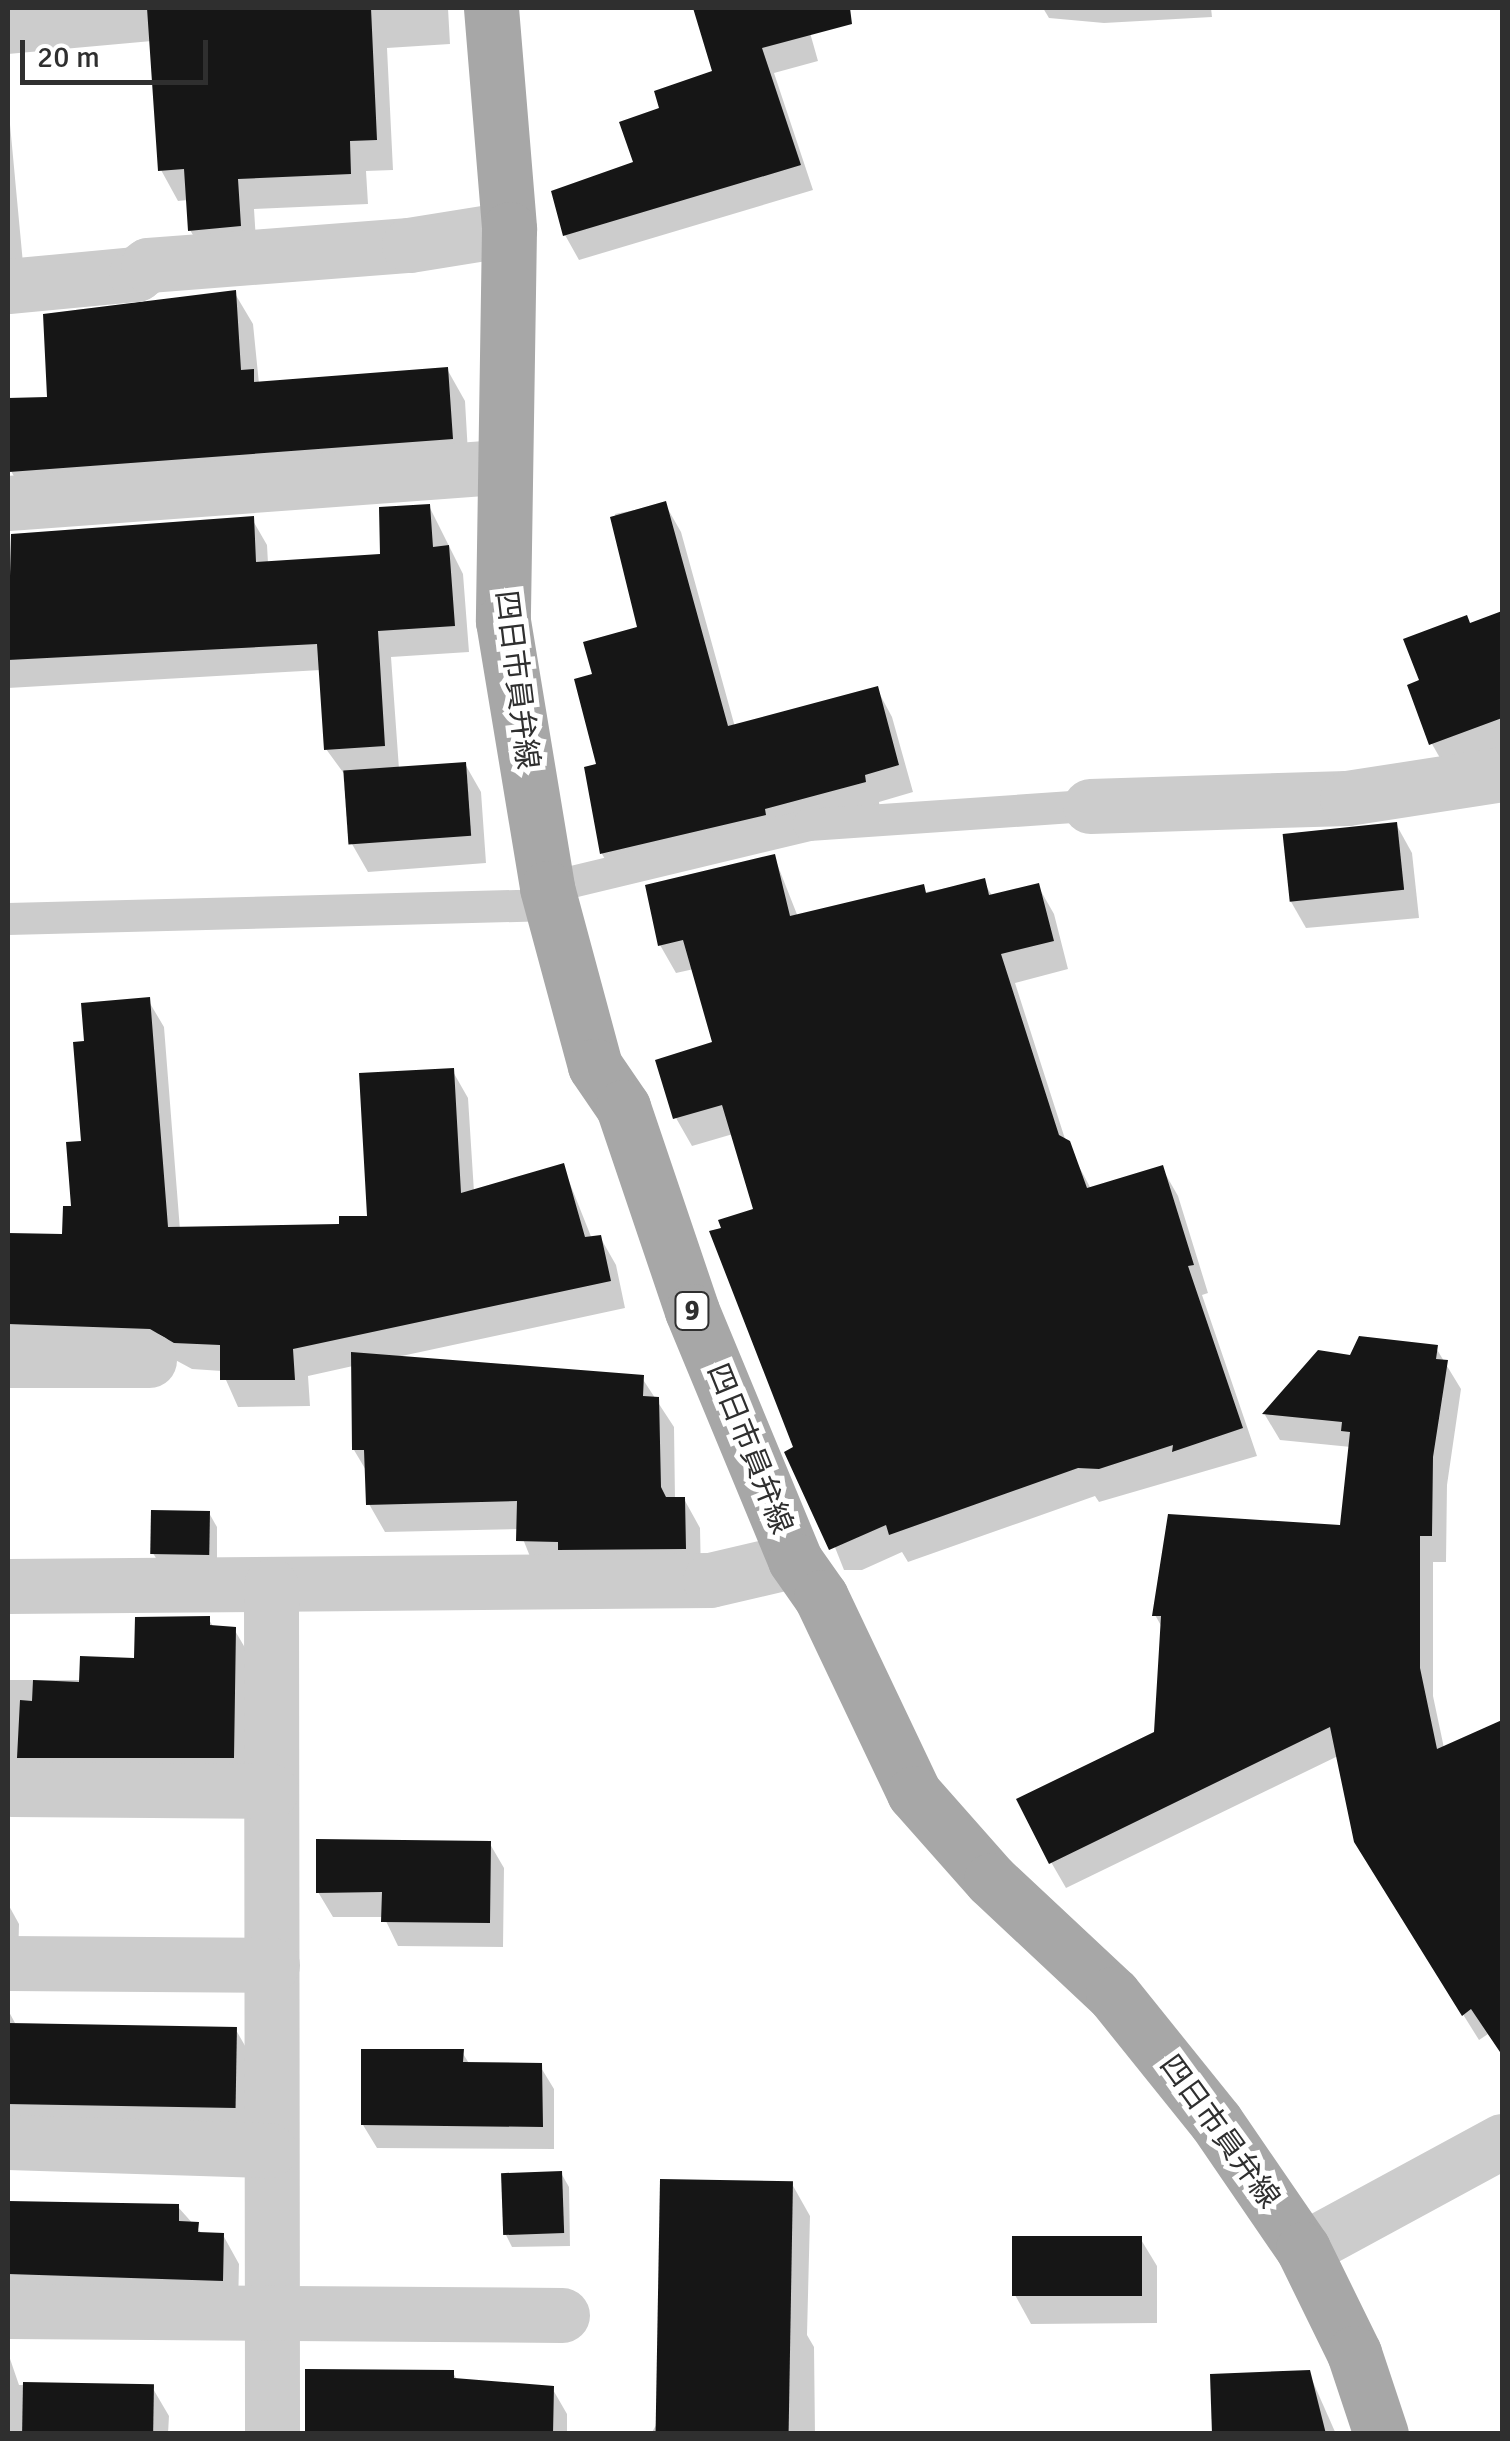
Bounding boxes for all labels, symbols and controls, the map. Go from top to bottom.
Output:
scale bar [25,20,212,82]
text: 20 m [37,39,100,76]
street label: 四日市員弁線 [487,588,545,772]
road number: 9 [672,1288,712,1334]
street label: 四日市員弁線 [699,1359,799,1539]
street label: 四日市員弁線 [1152,2049,1286,2215]

